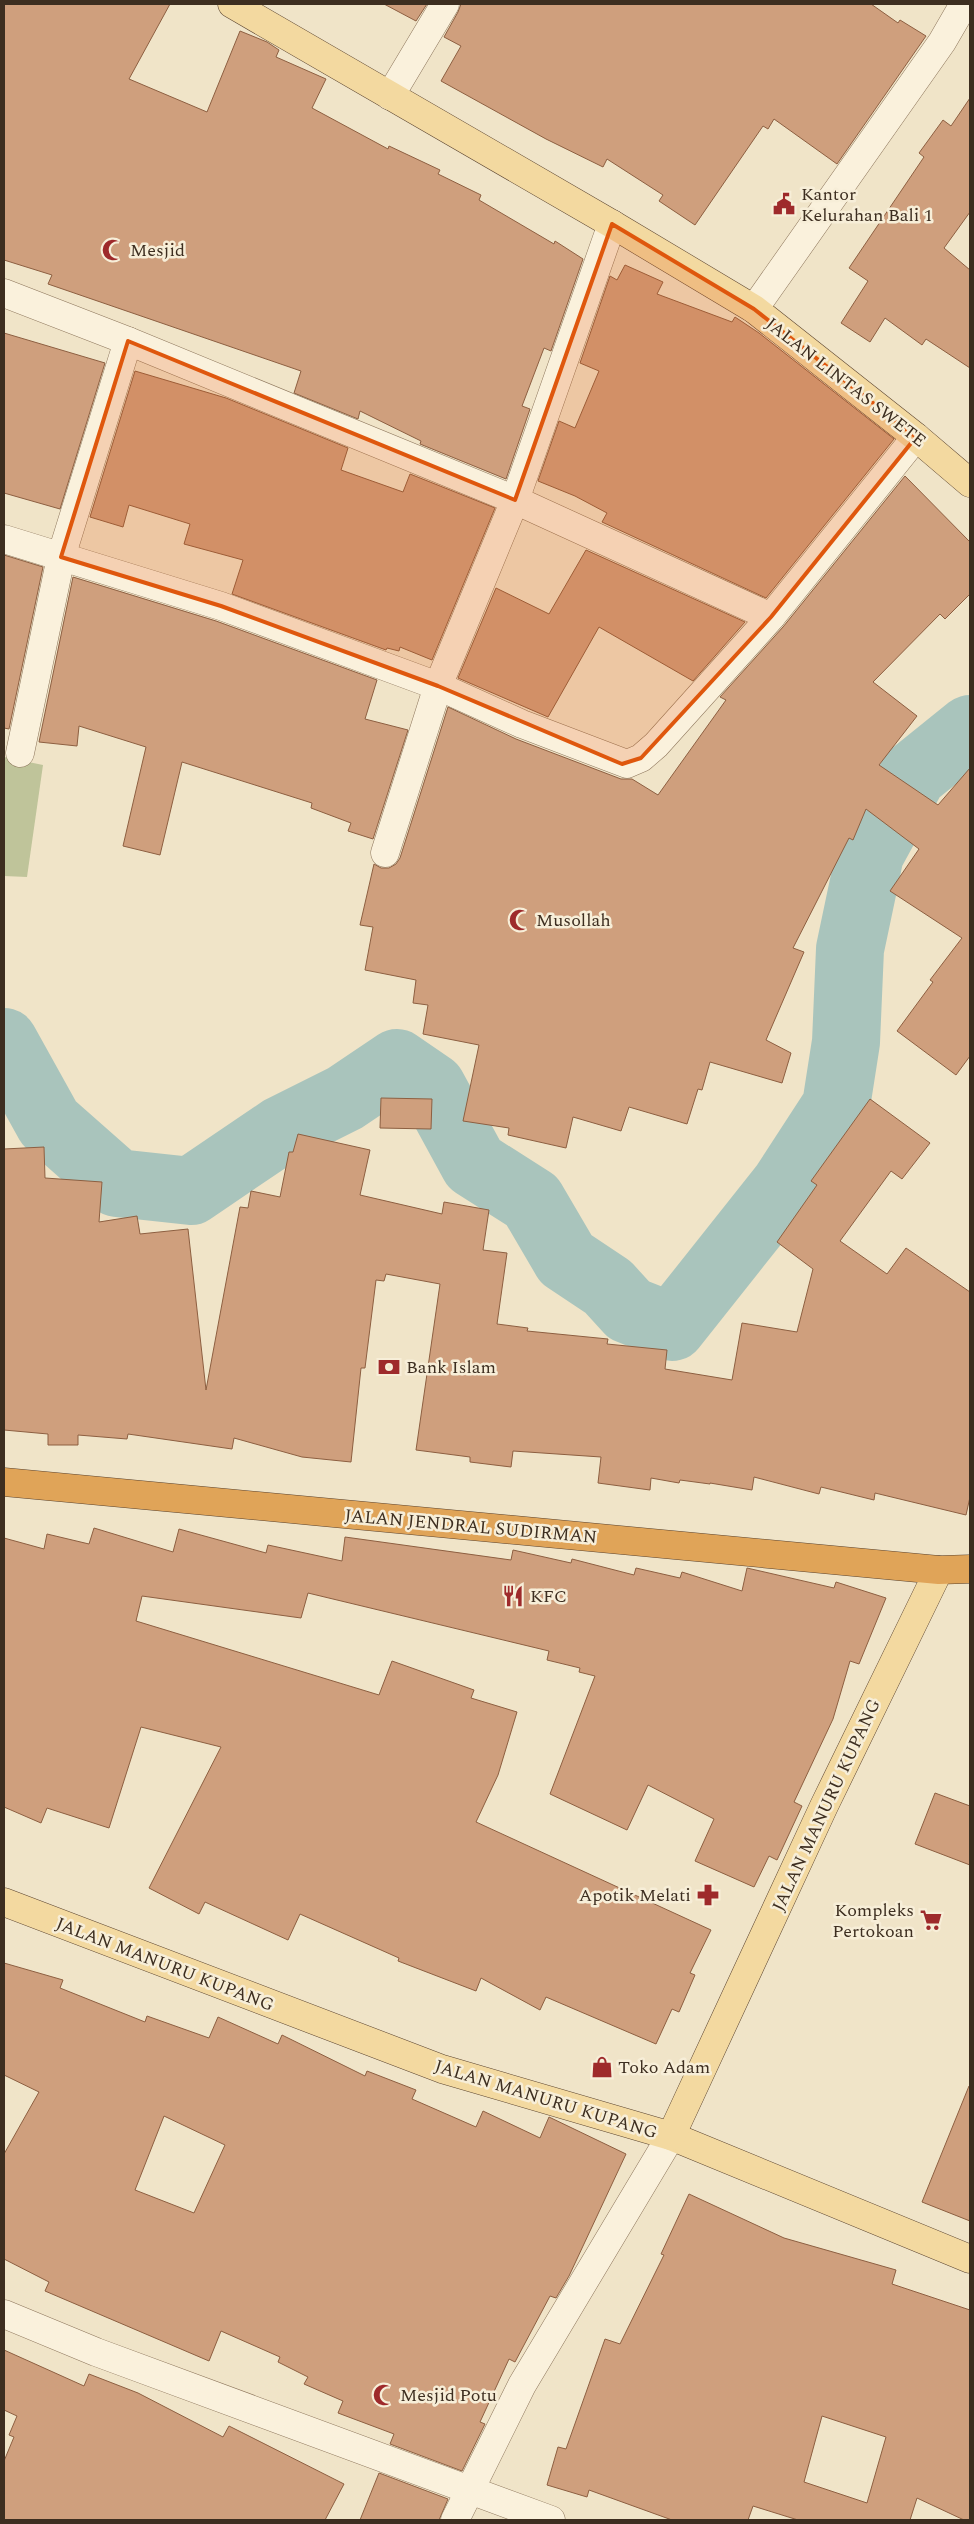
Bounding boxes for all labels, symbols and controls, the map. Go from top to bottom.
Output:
place label: Kantor Kelurahan Bali 1 [801,181,933,229]
public building icon: Kantor Kelurahan Bali 1 [771,191,797,217]
mosque icon: Mesjid [100,237,126,263]
place label: Mesjid [130,237,185,264]
street label: JALAN LINTAS SWETE [759,311,932,454]
mosque icon: Musollah [507,907,533,933]
place label: Musollah [536,907,611,934]
bank icon: Bank Islam [376,1354,402,1380]
place label: Bank Islam [406,1354,496,1381]
street label: JALAN JENDRAL SUDIRMAN [344,1502,598,1551]
restaurant icon: KFC [500,1583,526,1609]
place label: KFC [530,1583,567,1610]
street label: JALAN MANURU KUPANG [765,1694,888,1916]
place label: Apotik Melati [579,1882,691,1909]
pharmacy icon: Apotik Melati [695,1882,721,1908]
place label: Kompleks Pertokoan [832,1897,914,1945]
supermarket icon: Kompleks Pertokoan [918,1907,944,1933]
street label: JALAN MANURU KUPANG [52,1910,278,2019]
street label: JALAN MANURU KUPANG [431,2053,661,2146]
shop icon: Toko Adam [589,2054,615,2080]
place label: Toko Adam [618,2054,710,2081]
mosque icon: Mesjid Potu [371,2382,397,2408]
place label: Mesjid Potu [400,2382,497,2409]

